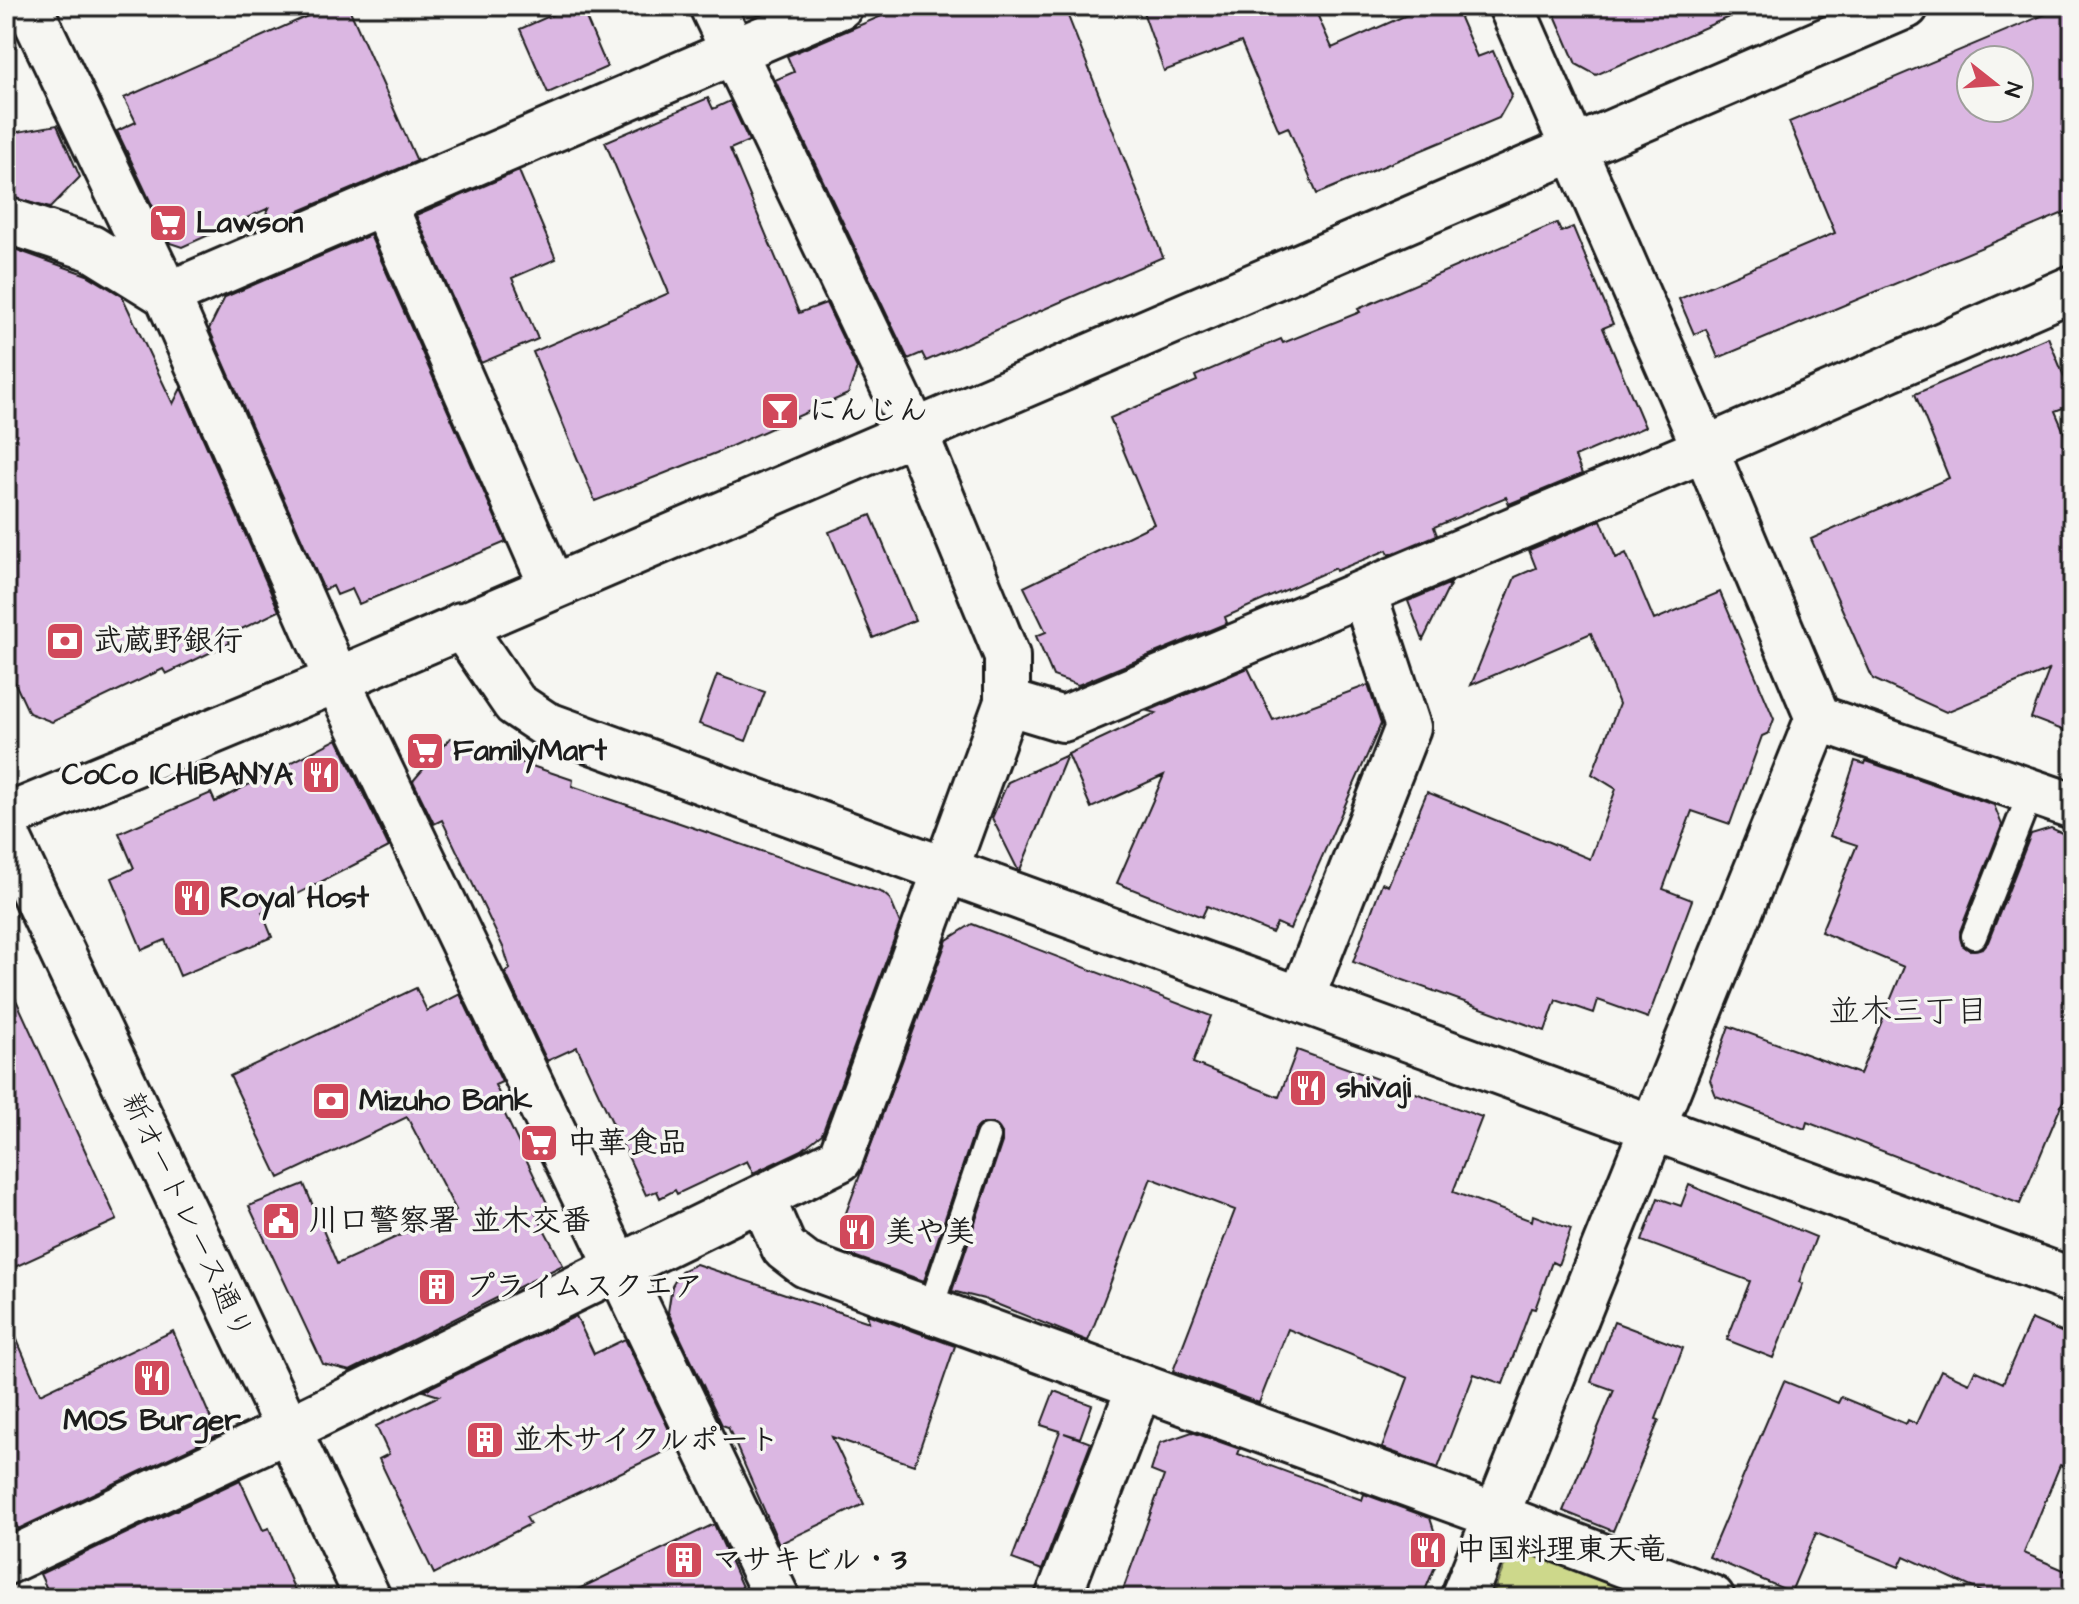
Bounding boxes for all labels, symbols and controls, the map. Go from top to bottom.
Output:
north arrow [1955,44,2035,124]
text: N [1996,78,2030,101]
supermarket icon: Lawson [147,202,189,244]
place label: Lawson [196,202,303,244]
bar icon: にんじん [759,390,801,432]
place label: にんじん [808,390,928,432]
bank icon: 武蔵野銀行 [44,620,86,662]
place label: 武蔵野銀行 [93,620,243,662]
supermarket icon: FamilyMart [404,730,446,772]
place label: FamilyMart [453,730,608,774]
place label: CoCo ICHIBANYA [62,754,294,796]
restaurant icon: CoCo ICHIBANYA [300,754,342,796]
restaurant icon: Royal Host [171,877,213,919]
place label: Royal Host [220,877,370,921]
district label: 並木三丁目 [1828,989,1988,1034]
restaurant icon: shivaji [1287,1067,1329,1109]
place label: shivaji [1336,1067,1412,1109]
bank icon: Mizuho Bank [310,1080,352,1122]
place label: Mizuho Bank [359,1080,533,1122]
street label: 新オートレース通り [111,1085,263,1347]
supermarket icon: 中華食品 [518,1122,560,1164]
place label: 中華食品 [567,1122,687,1164]
public building icon: 川口警察署 並木交番 [260,1200,302,1242]
place label: 川口警察署 並木交番 [309,1200,591,1242]
restaurant icon: 美や美 [836,1211,878,1253]
place label: 美や美 [885,1211,975,1253]
building icon: プライムスクエア [416,1266,458,1308]
place label: プライムスクエア [465,1266,703,1308]
restaurant icon: MOS Burger [131,1357,173,1399]
place label: MOS Burger [63,1400,241,1444]
building icon: 並木サイクルポート [464,1419,506,1461]
place label: 並木サイクルポート [513,1419,779,1461]
restaurant icon: 中国料理東天竜 [1407,1529,1449,1571]
place label: 中国料理東天竜 [1456,1529,1666,1571]
building icon: マサキビル・3 [663,1539,705,1581]
place label: マサキビル・3 [712,1539,907,1581]

